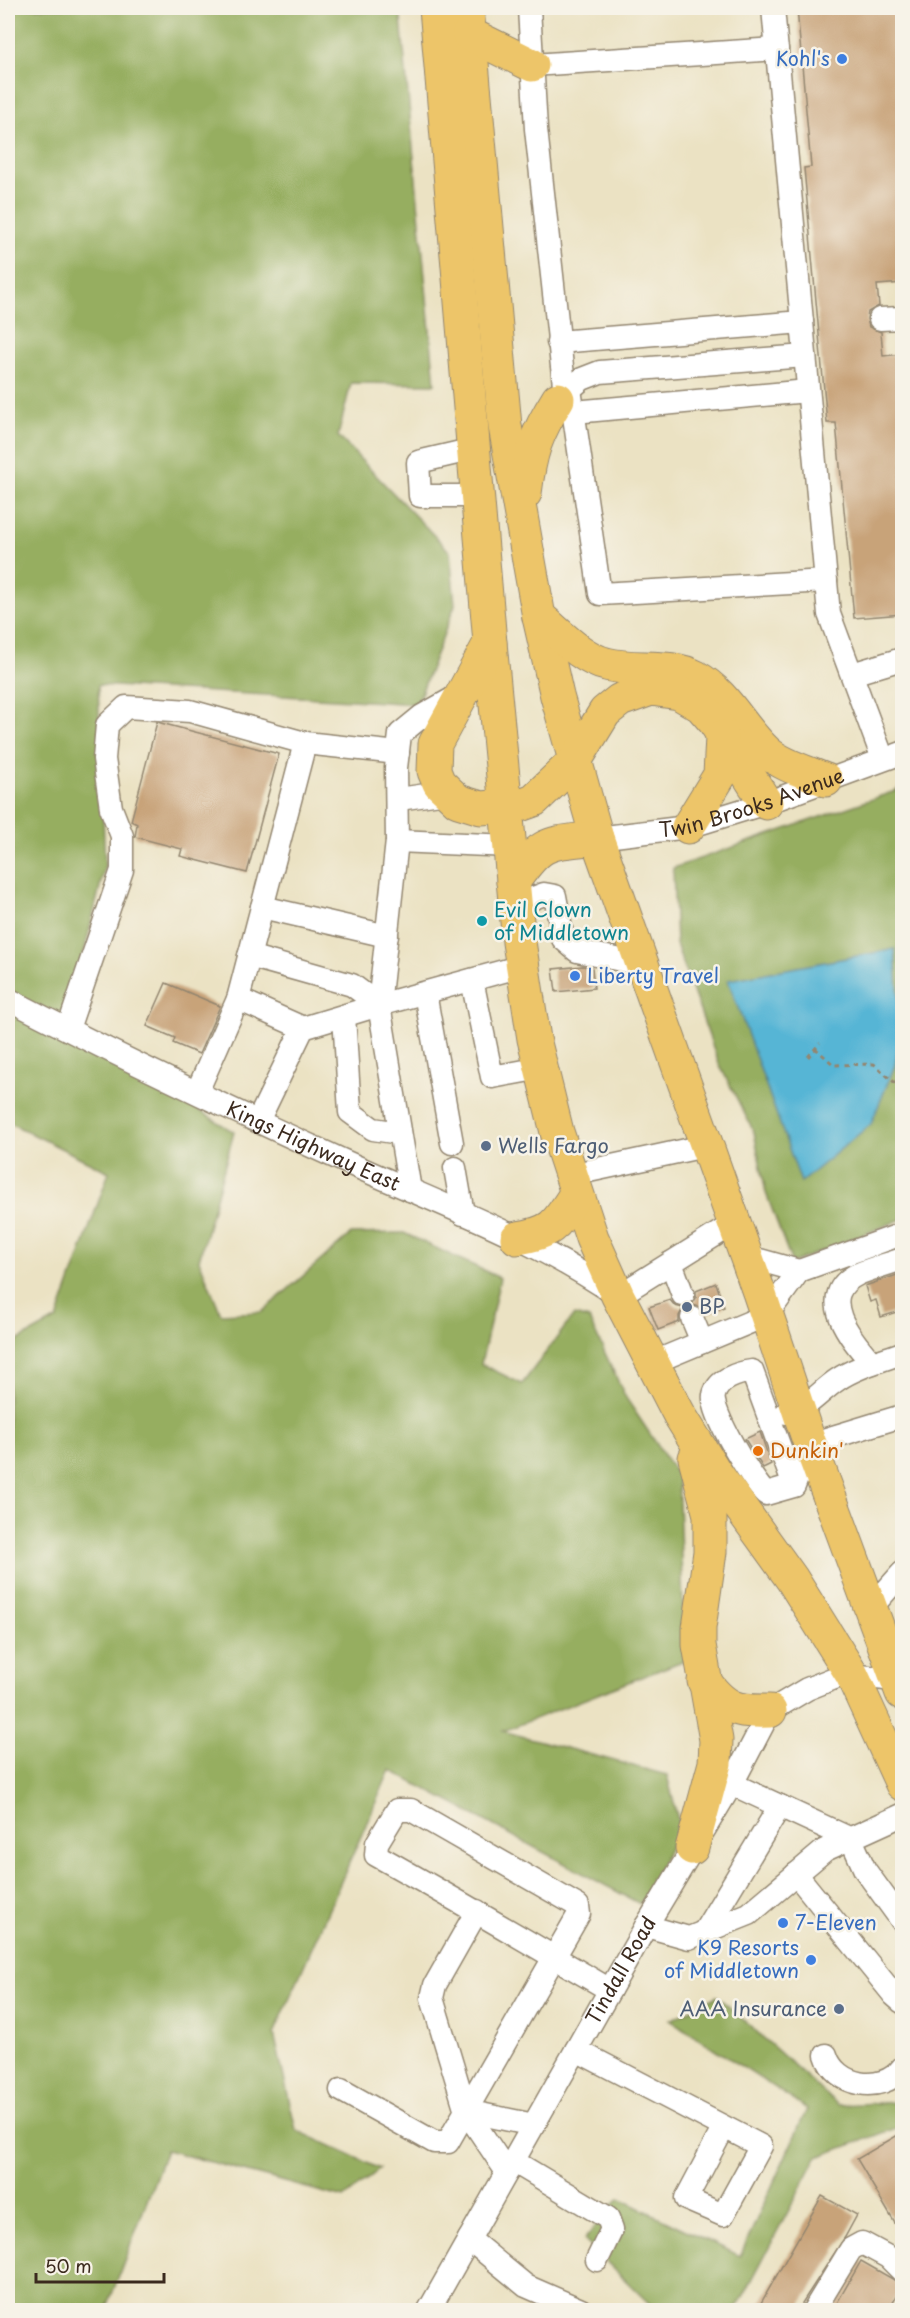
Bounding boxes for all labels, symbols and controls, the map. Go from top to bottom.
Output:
place label: Kohl's [776,43,830,73]
marker: Kohl's [835,52,849,66]
street label: Twin Brooks Avenue [657,760,848,844]
place label: Evil Clown of Middletown [494,894,629,947]
marker: Evil Clown of Middletown [475,914,489,928]
place label: Liberty Travel [587,960,719,990]
marker: Liberty Travel [568,969,582,983]
street label: Kings Highway East [222,1093,405,1198]
place label: Wells Fargo [498,1130,609,1160]
marker: Wells Fargo [479,1139,493,1153]
place label: BP [699,1291,725,1321]
marker: BP [680,1300,694,1314]
place label: Dunkin' [770,1435,844,1465]
marker: Dunkin' [751,1444,765,1458]
place label: 7-Eleven [795,1907,877,1937]
street label: Tindall Road [577,1910,663,2030]
marker: 7-Eleven [776,1916,790,1930]
place label: K9 Resorts of Middletown [664,1932,799,1985]
marker: K9 Resorts of Middletown [804,1953,818,1967]
place label: AAA Insurance [680,1993,827,2023]
marker: AAA Insurance [832,2002,846,2016]
scale bar [36,2246,164,2284]
text: 50 m [45,2252,92,2279]

